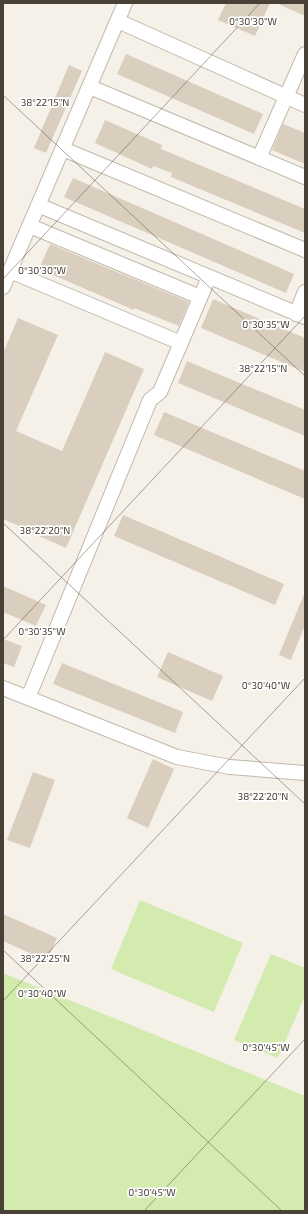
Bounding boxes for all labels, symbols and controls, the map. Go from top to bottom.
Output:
text: 0°30'30"W [229,15,277,27]
text: 38°22'15"N [21,96,69,108]
text: 0°30'30"W [18,264,66,276]
text: 0°30'35"W [242,318,290,330]
text: 38°22'15"N [239,362,287,374]
text: 38°22'20"N [20,524,70,536]
text: 0°30'35"W [18,625,66,637]
text: 0°30'40"W [242,679,291,691]
text: 38°22'20"N [238,790,288,802]
text: 38°22'25"N [20,952,70,964]
text: 0°30'40"W [18,987,67,999]
text: 0°30'45"W [242,1041,290,1053]
text: 0°30'45"W [128,1186,176,1198]

